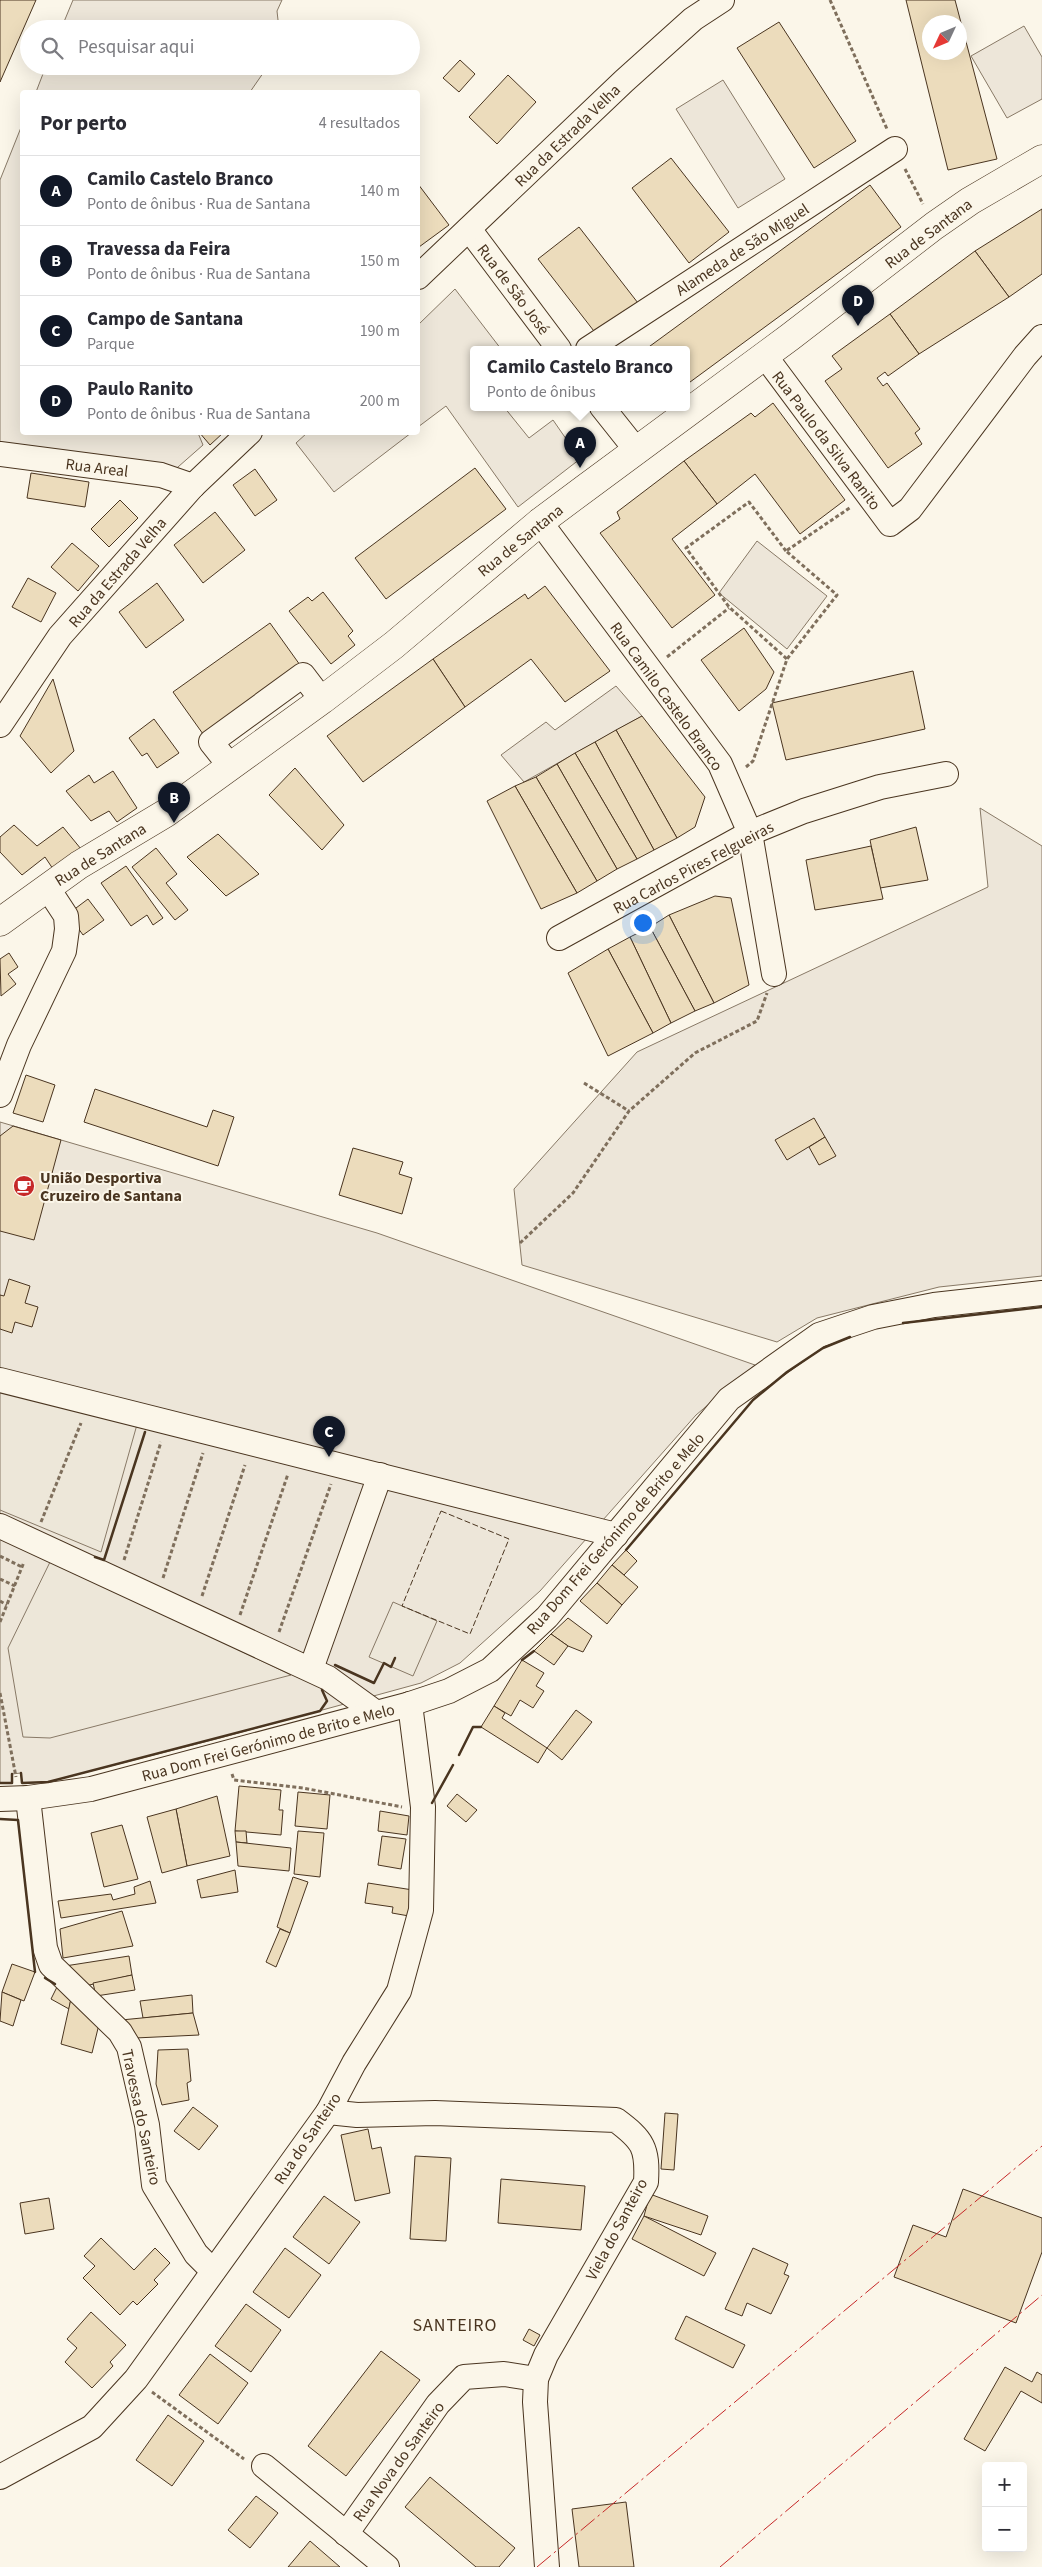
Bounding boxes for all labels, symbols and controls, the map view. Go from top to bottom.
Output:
north arrow [922,15,967,60]
search box [20,20,420,75]
icon: search [38,34,66,62]
text: Pesquisar aqui [78,34,194,61]
street label: Rua da Estrada Velha [510,79,626,192]
text: Por perto [40,108,127,138]
text: 4 resultados [319,112,400,134]
text: Camilo Castelo Branco [87,166,273,193]
text: A [51,180,61,202]
text: 140 m [360,180,400,202]
text: Ponto de ônibus · Rua de Santana [87,193,311,215]
street label: Rua de Santana [880,194,977,274]
street label: Alameda de São Miguel [672,198,814,301]
text: Travessa da Feira [87,236,231,263]
street label: Rua de São José [472,240,555,340]
text: B [51,250,61,272]
text: 150 m [360,250,400,272]
text: Ponto de ônibus · Rua de Santana [87,263,311,285]
pin: D [842,285,874,326]
text: Campo de Santana [87,306,243,333]
text: C [51,320,61,342]
text: 190 m [360,320,400,342]
text: Parque [87,333,134,355]
popup [470,346,690,411]
text: Camilo Castelo Branco [487,354,673,381]
street label: Rua Paulo da Silva Ranito [767,367,886,515]
text: Paulo Ranito [87,376,193,403]
text: Ponto de ônibus [487,381,596,403]
text: D [51,390,61,412]
text: 200 m [360,390,400,412]
text: Ponto de ônibus · Rua de Santana [87,403,311,425]
pin: A [564,427,596,468]
street label: Rua Areal [64,453,129,483]
street label: Rua de Santana [473,499,568,582]
street label: Rua da Estrada Velha [64,513,172,633]
street label: Rua Camilo Castelo Branco [605,618,728,776]
pin: B [158,782,190,823]
street label: Rua Carlos Pires Felgueiras [609,816,778,920]
street label: Rua de Santana [50,818,151,892]
your location [630,910,656,936]
place label: União Desportiva Cruzeiro de Santana [40,1167,182,1207]
cafe icon: União Desportiva Cruzeiro de Santana [12,1174,36,1198]
pin: C [313,1416,345,1457]
street label: Rua Dom Frei Gerónimo de Brito e Melo [522,1428,710,1639]
street label: Rua Dom Frei Gerónimo de Brito e Melo [139,1699,397,1787]
street label: Travessa do Santeiro [116,2047,166,2187]
street label: Rua do Santeiro [269,2088,347,2189]
street label: Viela do Santeiro [581,2175,653,2284]
district label: SANTEIRO [412,2313,498,2338]
street label: Rua Nova do Santeiro [348,2397,450,2526]
map controls [982,2462,1027,2552]
button: + [982,2462,1027,2507]
button: − [982,2507,1027,2552]

